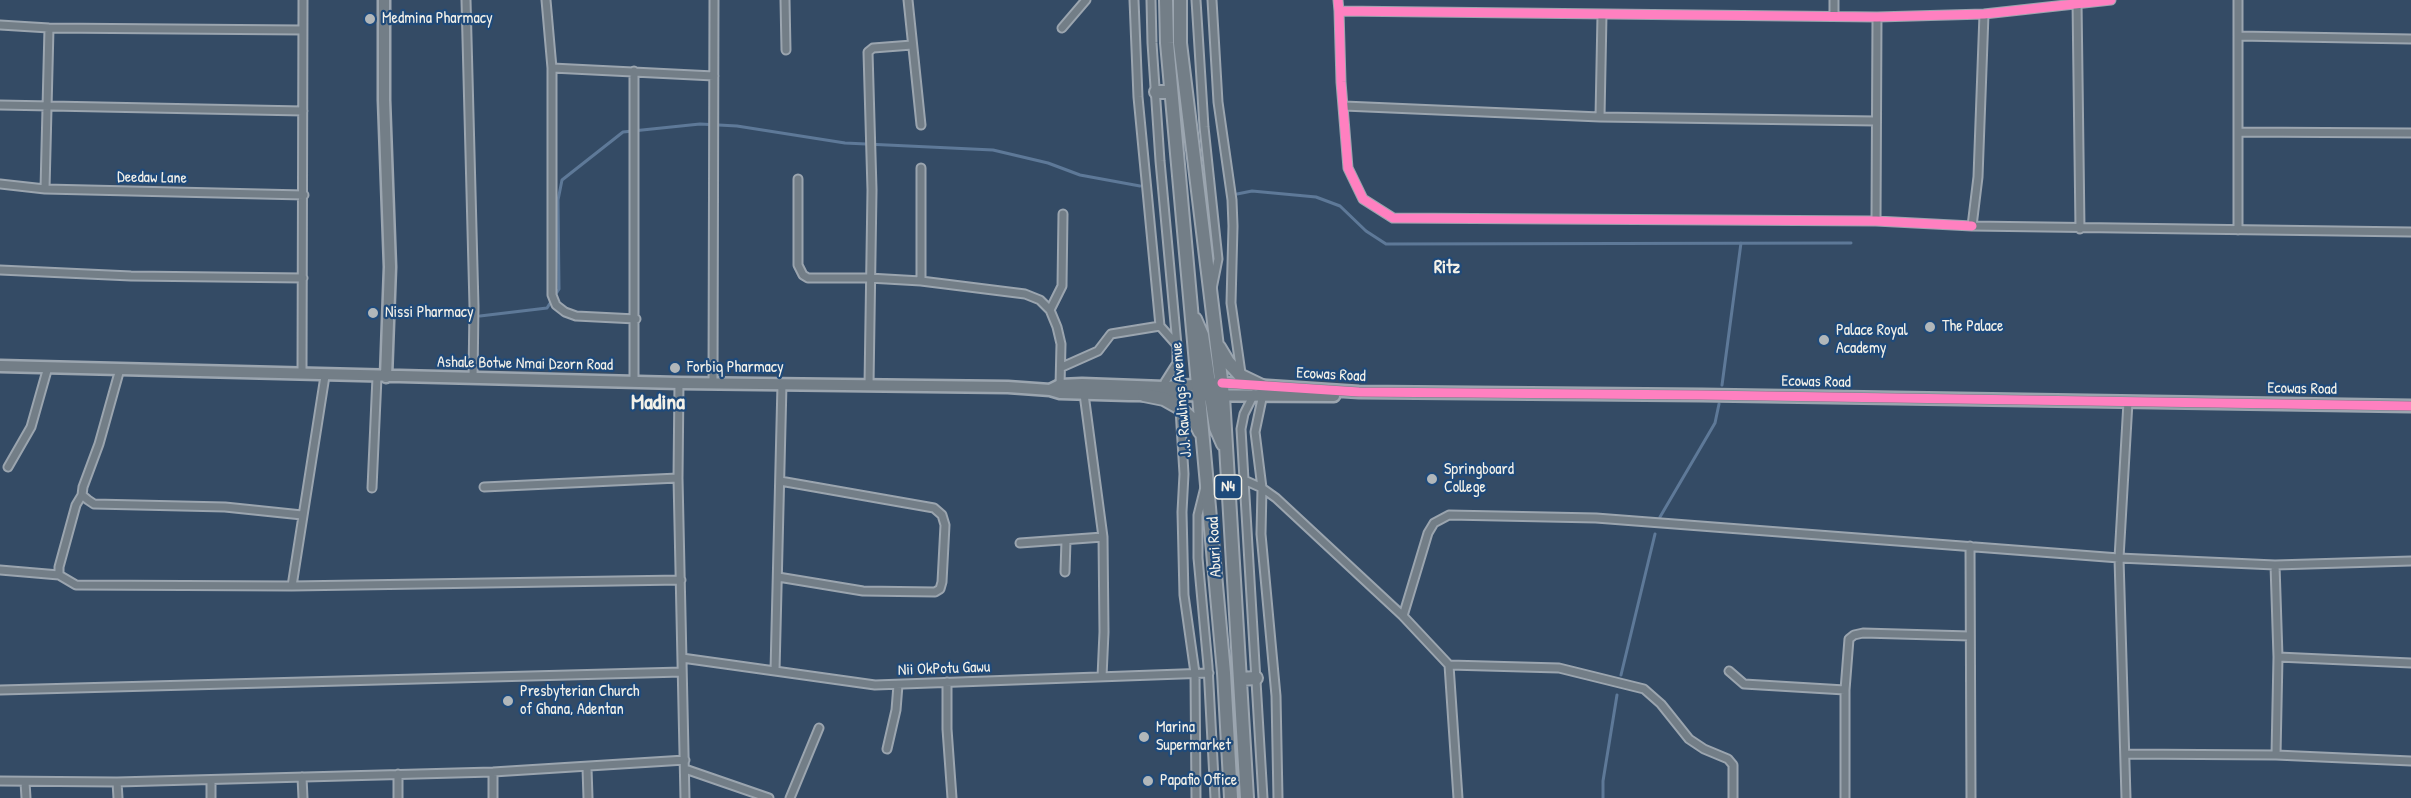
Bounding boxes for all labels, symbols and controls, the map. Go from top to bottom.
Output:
place label: Medmina Pharmacy [382,9,493,29]
marker: Medmina Pharmacy [363,12,377,26]
street label: Deedaw Lane [117,168,187,188]
district label: Ritz [1434,257,1460,279]
place label: Nissi Pharmacy [385,303,474,323]
marker: Nissi Pharmacy [366,306,380,320]
place label: The Palace [1942,317,2003,337]
marker: The Palace [1923,320,1937,334]
place label: Palace Royal Academy [1836,321,1908,359]
marker: Palace Royal Academy [1817,333,1831,347]
street label: J.J. Rawlings Avenue [1167,341,1197,459]
street label: Ashale Botwe Nmai Dzorn Road [437,353,613,375]
place label: Forbiq Pharmacy [687,358,784,378]
marker: Forbiq Pharmacy [668,361,682,375]
street label: Ecowas Road [1296,364,1366,386]
street label: Ecowas Road [1781,372,1851,392]
street label: Ecowas Road [2267,379,2337,399]
district label: Madina [631,390,685,416]
place label: Springboard College [1444,460,1514,498]
marker: Springboard College [1425,472,1439,486]
road number: N4 [1214,475,1242,499]
street label: Aburi Road [1204,516,1226,578]
street label: Nii OkPotu Gawu [898,658,990,680]
place label: Presbyterian Church of Ghana, Adentan [520,682,640,720]
marker: Presbyterian Church of Ghana, Adentan [501,694,515,708]
place label: Marina Supermarket [1156,718,1231,756]
marker: Marina Supermarket [1137,730,1151,744]
place label: Papafio Office [1160,771,1237,791]
marker: Papafio Office [1141,774,1155,788]

